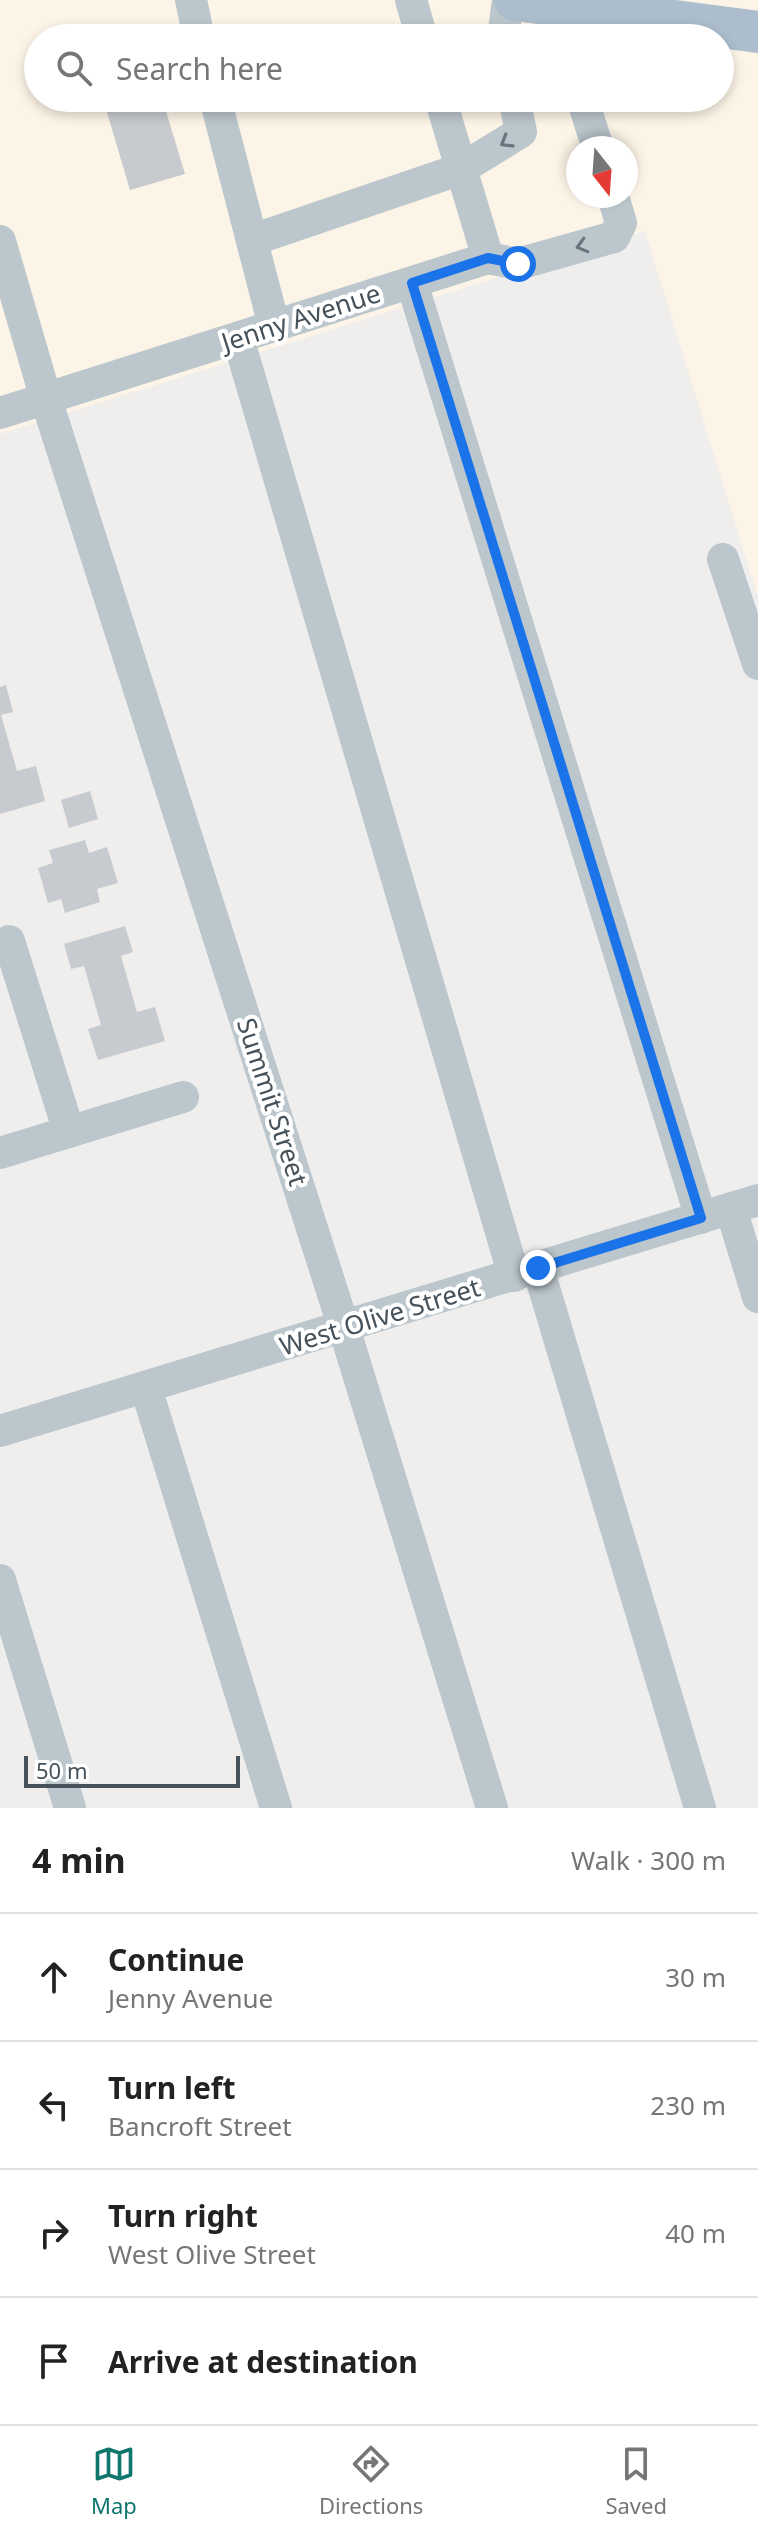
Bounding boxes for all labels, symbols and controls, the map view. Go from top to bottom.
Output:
search box [24,24,734,112]
icon: search [52,46,96,90]
text: Search here [116,48,283,89]
one-way arrow [500,132,515,147]
north arrow [566,136,638,208]
one-way arrow [575,237,589,253]
route start [500,246,536,282]
street label: Jenny Avenue [214,274,385,361]
street label: Summit Street [229,1013,317,1190]
route end [520,1250,556,1286]
street label: West Olive Street [275,1268,484,1364]
scale bar [24,1752,240,1788]
text: 50 m [36,1755,87,1785]
text: 4 min [32,1837,126,1883]
text: Walk · 300 m [571,1842,726,1878]
text: Continue [108,1939,244,1980]
icon: ahead [32,1955,76,1999]
text: 30 m [665,1959,726,1995]
text: Jenny Avenue [108,1980,273,2016]
text: Turn left [108,2067,236,2108]
icon: left [32,2083,76,2127]
text: 230 m [650,2087,726,2123]
text: Bancroft Street [108,2108,292,2144]
text: Turn right [108,2195,258,2236]
icon: right [32,2211,76,2255]
text: 40 m [665,2215,726,2251]
text: West Olive Street [108,2236,316,2272]
icon: arrive [32,2339,76,2383]
text: Arrive at destination [108,2341,418,2382]
tab: Map [91,2442,137,2520]
tab: Directions [319,2442,423,2520]
tab: Saved [605,2442,667,2520]

